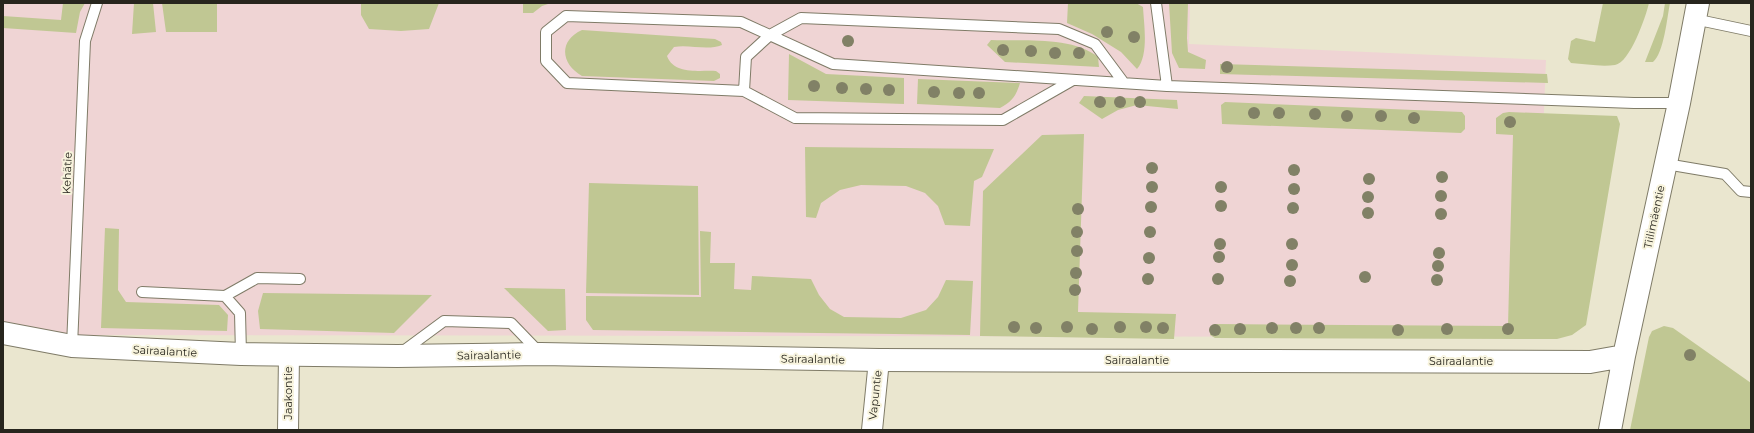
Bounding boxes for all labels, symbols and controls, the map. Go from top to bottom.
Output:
street label: Kehätie [59,151,75,194]
street label: Tiilimäentie [1640,184,1668,250]
street label: Sairaalantie [133,342,198,360]
street label: Sairaalantie [457,347,522,363]
street label: Sairaalantie [781,351,846,367]
street label: Sairaalantie [1105,353,1169,367]
street label: Sairaalantie [1429,354,1493,368]
street label: Jaakontie [281,366,295,421]
street label: Vapuntie [865,369,885,421]

